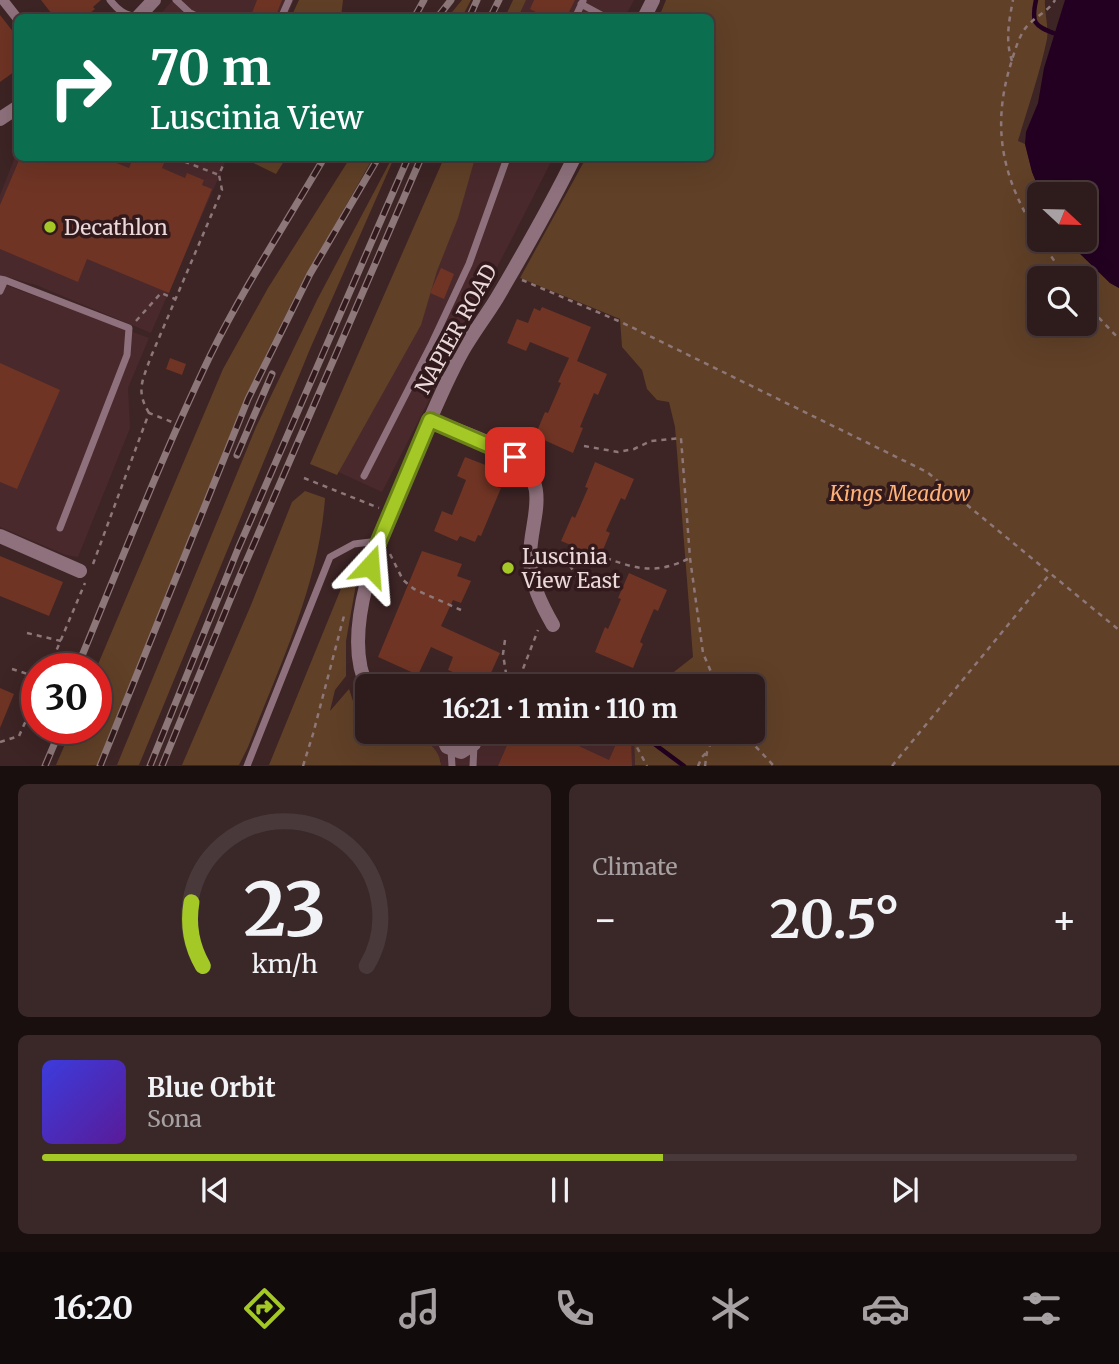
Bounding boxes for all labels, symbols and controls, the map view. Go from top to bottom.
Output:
text: 70 m [150,37,271,98]
icon: right [35,42,126,133]
text: Luscinia View [150,98,363,138]
north arrow [1027,182,1097,252]
map controls [1027,182,1097,336]
place label: Decathlon [64,214,168,241]
marker: Decathlon [42,219,58,235]
street label: NAPIER ROAD [409,259,503,399]
button: search [1027,266,1097,336]
pin [485,427,545,487]
icon: arrive [496,438,534,476]
park label: Kings Meadow [829,480,970,507]
position arrow [333,529,407,603]
place label: Luscinia View East [521,543,620,594]
marker: Luscinia View East [500,560,516,576]
speed limit sign: 30 [21,653,112,744]
text: 16:21 · 1 min · 110 m [442,692,678,725]
text: Climate [593,852,678,881]
text: 23 [243,865,326,957]
text: 20.5° [770,887,900,952]
text: − [593,896,618,943]
text: + [1052,896,1077,943]
text: km/h [251,948,317,980]
text: Blue Orbit [147,1071,276,1104]
text: Sona [147,1104,202,1133]
icon: previous [196,1171,234,1209]
icon: pause [541,1171,579,1209]
icon: next [886,1171,924,1209]
icon: directions [240,1284,289,1333]
icon: music [395,1284,444,1333]
icon: phone [550,1284,599,1333]
icon: climate [706,1284,755,1333]
icon: car [861,1284,910,1333]
icon: filters [1017,1284,1066,1333]
text: 16:20 [53,1288,133,1328]

